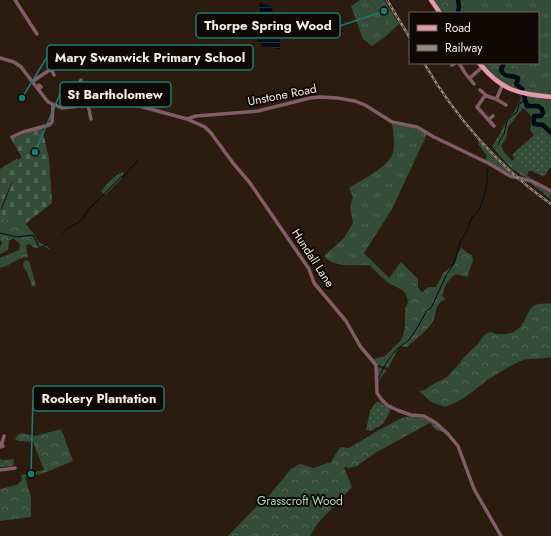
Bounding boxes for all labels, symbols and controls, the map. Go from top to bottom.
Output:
legend [409,12,539,64]
callout: Thorpe Spring Wood [196,13,340,38]
text: Thorpe Spring Wood [204,16,332,35]
text: Road [445,19,471,37]
text: Railway [445,39,483,57]
callout: Mary Swanwick Primary School [47,45,253,70]
text: Mary Swanwick Primary School [55,48,245,67]
street label: Unstone Road [246,79,318,111]
callout: St Bartholomew [60,82,171,107]
text: St Bartholomew [67,85,163,104]
street label: Hundall Lane [287,225,339,291]
callout: Rookery Plantation [33,386,164,411]
text: Rookery Plantation [41,389,157,408]
park label: Grasscroft Wood [257,492,343,510]

